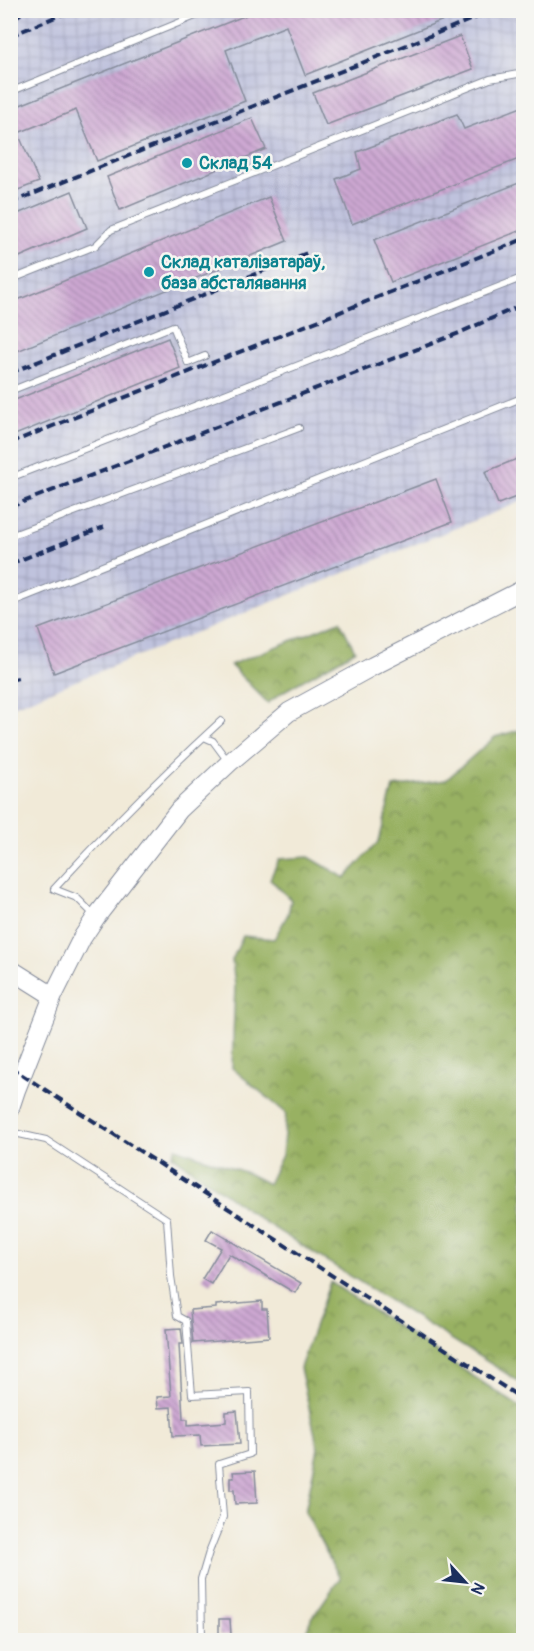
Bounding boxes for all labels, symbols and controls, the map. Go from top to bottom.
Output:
place label: Склад 54 [199,152,273,175]
marker: Склад 54 [180,156,194,170]
place label: Склад каталізатараў, база абсталявання [161,251,325,295]
marker: Склад каталізатараў, база абсталявання [142,265,156,279]
north arrow [435,1552,495,1612]
text: N [466,1579,489,1598]

